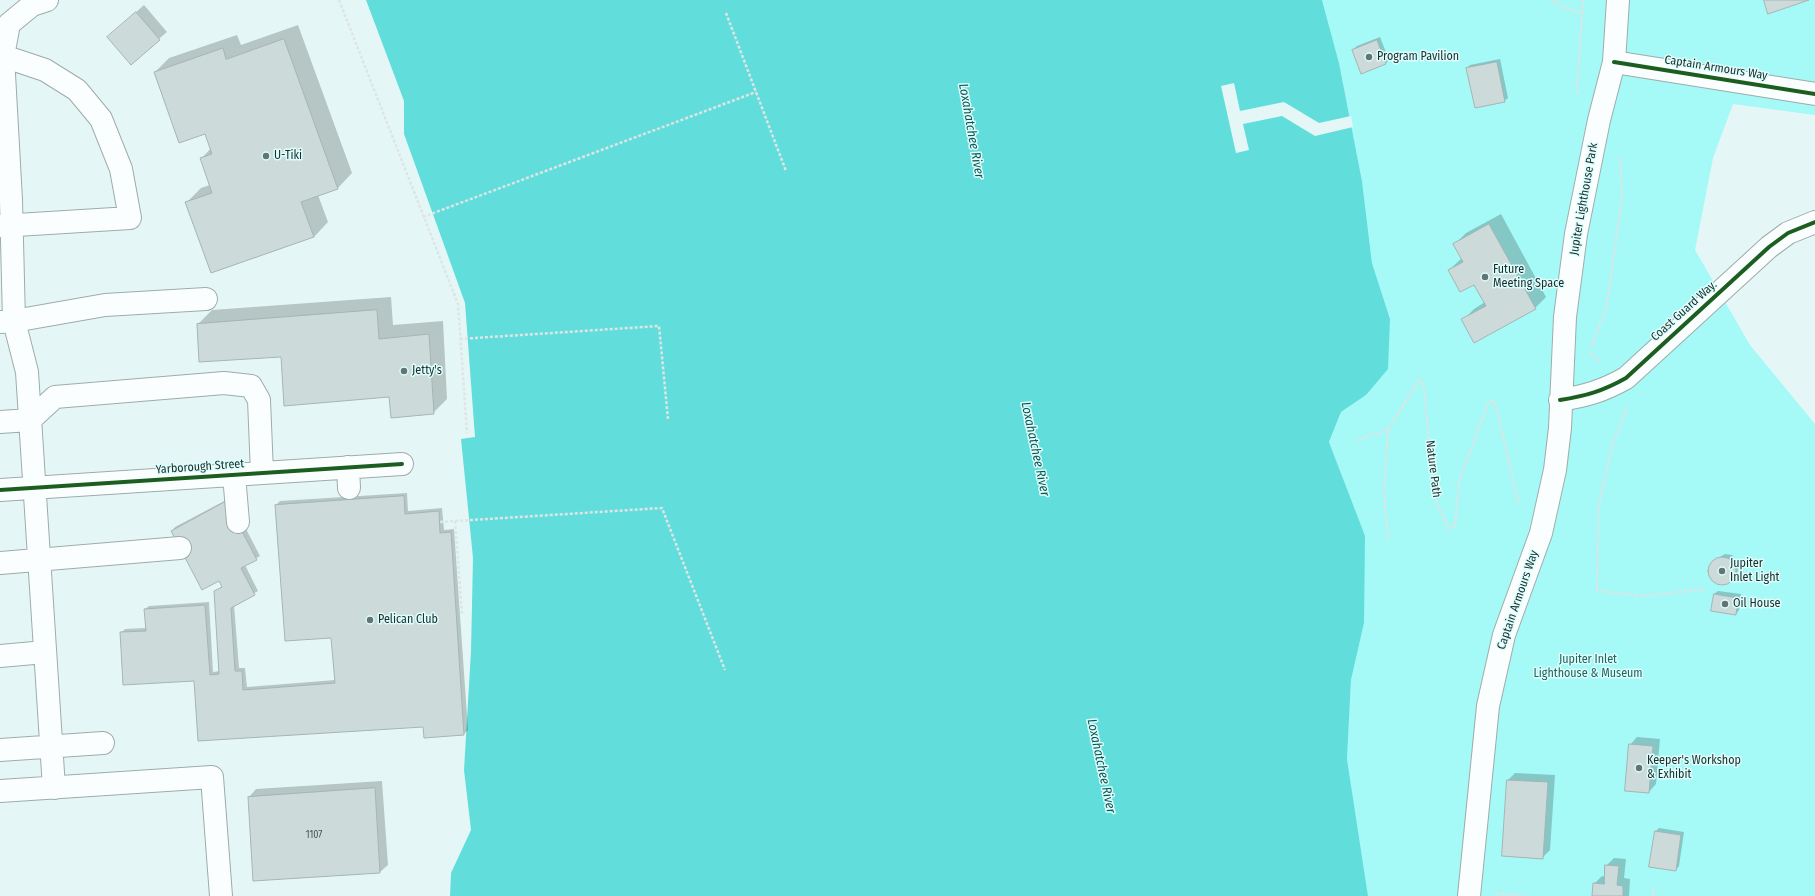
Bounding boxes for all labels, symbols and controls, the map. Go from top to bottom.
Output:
place label: Program Pavilion [1377,50,1459,64]
marker: Program Pavilion [1364,52,1374,62]
street label: Captain Armours Way [1663,53,1769,83]
water label: Loxahatchee River [955,82,987,180]
street label: Jupiter Lighthouse Park [1567,142,1601,256]
place label: U-Tiki [274,149,302,163]
marker: U-Tiki [261,151,271,161]
place label: Future Meeting Space [1493,263,1564,291]
marker: Future Meeting Space [1480,272,1490,282]
street label: Coast Guard Way. [1648,278,1720,344]
place label: Jetty's [412,364,442,378]
marker: Jetty's [399,366,409,376]
water label: Loxahatchee River [1017,400,1053,498]
street label: Nature Path [1422,439,1444,499]
street label: Yarborough Street [155,457,245,477]
street label: Captain Armours Way [1494,548,1542,652]
place label: Jupiter Inlet Light [1730,557,1779,585]
marker: Jupiter Inlet Light [1717,566,1727,576]
place label: Oil House [1733,597,1780,611]
marker: Oil House [1720,599,1730,609]
place label: Pelican Club [378,613,438,627]
marker: Pelican Club [365,615,375,625]
park label: Jupiter Inlet Lighthouse & Museum [1533,653,1643,681]
water label: Loxahatchee River [1083,717,1119,815]
place label: Keeper's Workshop & Exhibit [1647,754,1741,782]
marker: Keeper's Workshop & Exhibit [1634,763,1644,773]
house number: 1107 [306,829,322,841]

